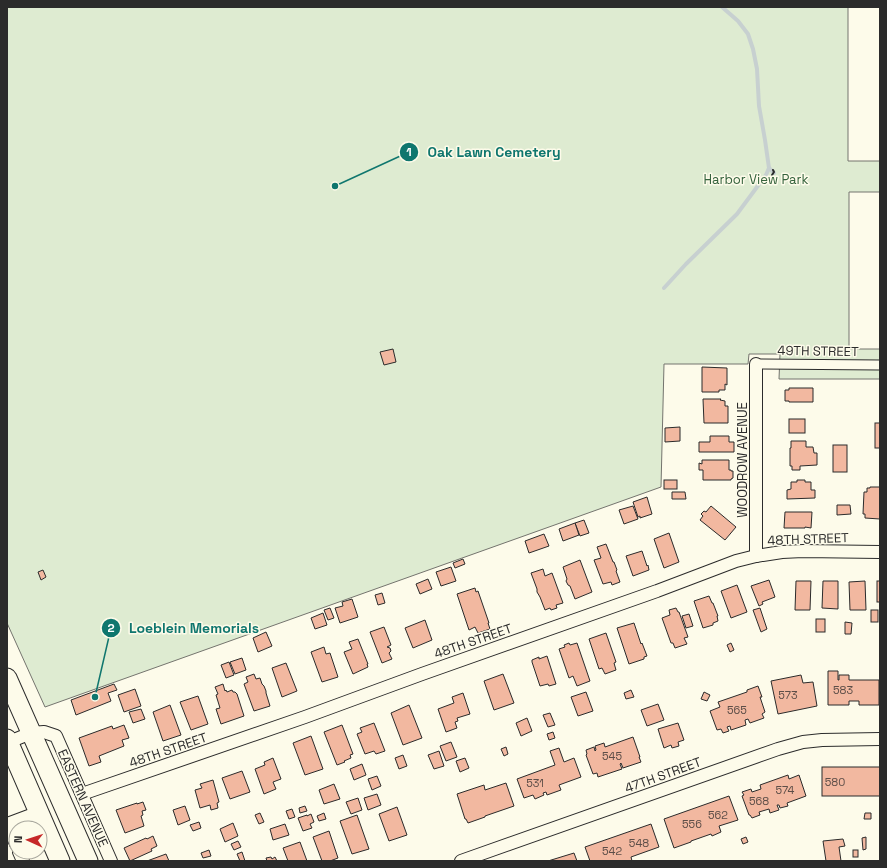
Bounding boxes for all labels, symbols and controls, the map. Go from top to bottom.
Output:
callout: Oak Lawn Cemetery [399,139,569,165]
text: Oak Lawn Cemetery [427,143,561,161]
text: 1 [406,144,412,160]
park label: Harbor View Park [704,171,808,188]
street label: 49TH STREET [777,342,859,360]
street label: WOODROW AVENUE [734,402,751,518]
street label: 48TH STREET [767,529,849,549]
callout: Loeblein Memorials [101,615,267,641]
text: Loeblein Memorials [129,619,259,637]
text: 2 [107,620,115,636]
street label: 48TH STREET [432,620,515,662]
house number: 583 [833,683,853,697]
house number: 573 [778,688,798,702]
house number: 565 [727,703,747,717]
street label: 48TH STREET [127,729,210,771]
street label: EASTERN AVENUE [54,746,112,850]
house number: 545 [602,749,622,763]
street label: 47TH STREET [622,753,704,797]
house number: 580 [825,775,845,789]
house number: 531 [526,776,544,790]
house number: 574 [776,783,795,797]
house number: 568 [749,794,769,808]
house number: 562 [708,808,728,822]
house number: 556 [682,817,702,831]
north arrow [8,820,48,860]
text: N [11,835,25,844]
house number: 548 [629,836,649,850]
house number: 542 [602,844,622,858]

